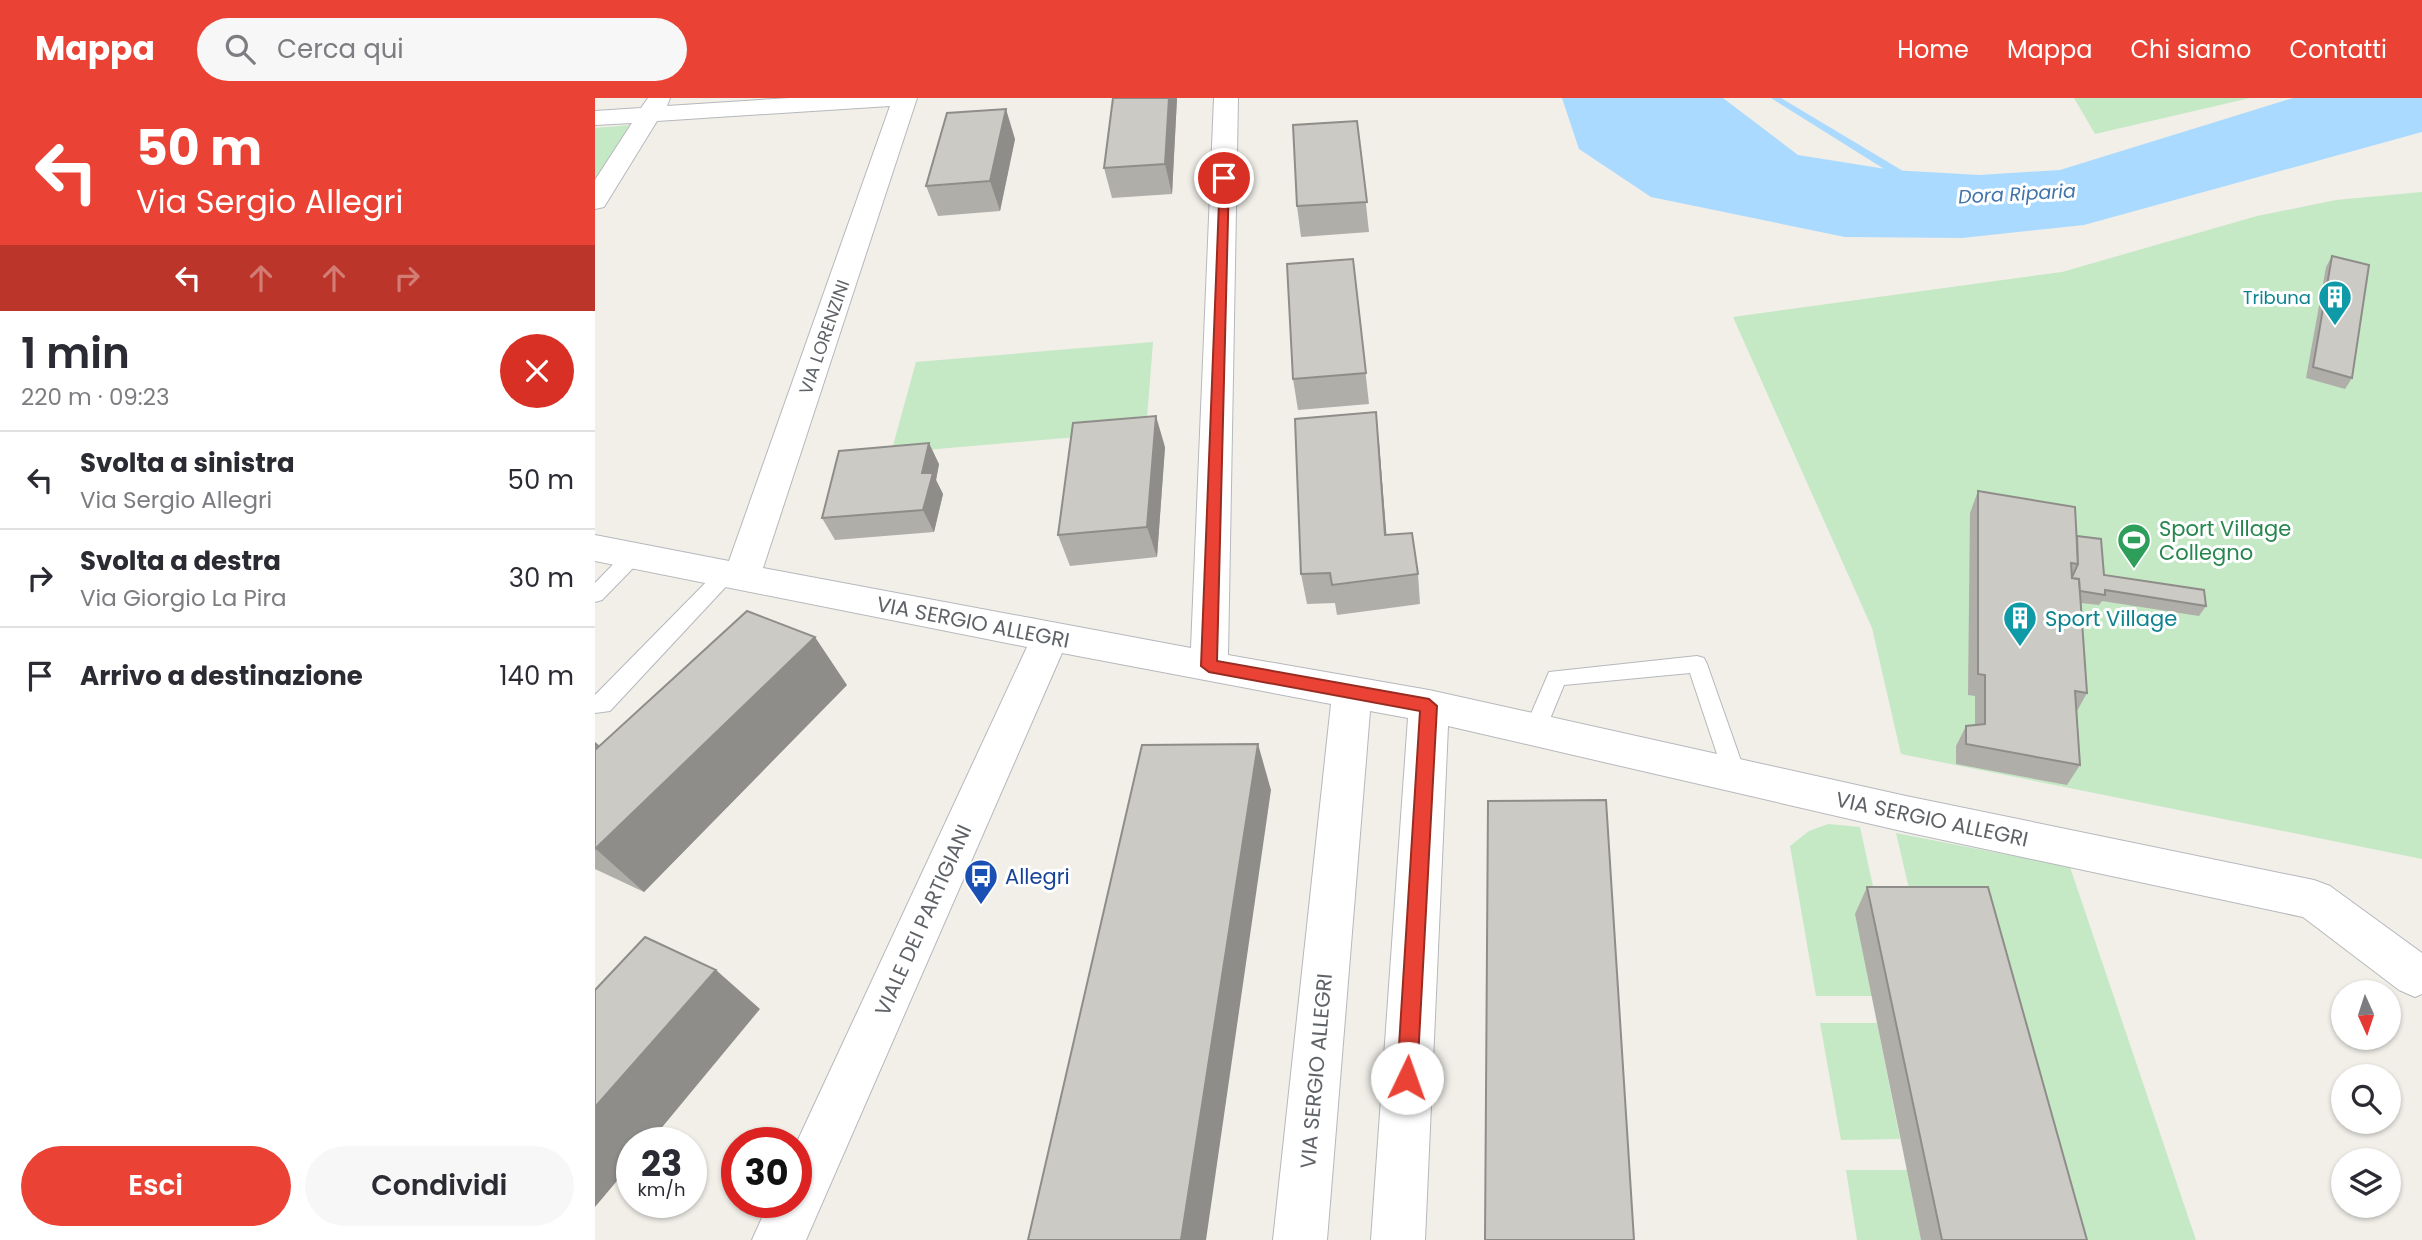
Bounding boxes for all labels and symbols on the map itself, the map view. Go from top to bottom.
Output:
pin [1194,148,1254,208]
water label: Dora Riparia [1958,177,2077,211]
street label: VIA LORENZINI [793,276,855,398]
building icon: Tribuna [2316,278,2354,327]
place label: Tribuna [2243,285,2311,310]
place label: Sport Village Collegno [2159,514,2291,567]
sports icon: Sport Village Collegno [2115,521,2153,570]
street label: VIA SERGIO ALLEGRI [874,589,1072,655]
building icon: Sport Village [2001,599,2039,648]
place label: Sport Village [2045,604,2177,633]
street label: VIA SERGIO ALLEGRI [1833,784,2031,854]
street label: VIALE DEI PARTIGIANI [868,820,978,1020]
bus stop icon: Allegri [962,857,1000,906]
place label: Allegri [1005,862,1070,891]
street label: VIA SERGIO ALLEGRI [1293,972,1339,1170]
north arrow [2331,980,2401,1050]
position arrow [1370,1041,1444,1115]
speed limit sign: 30 [721,1127,812,1218]

